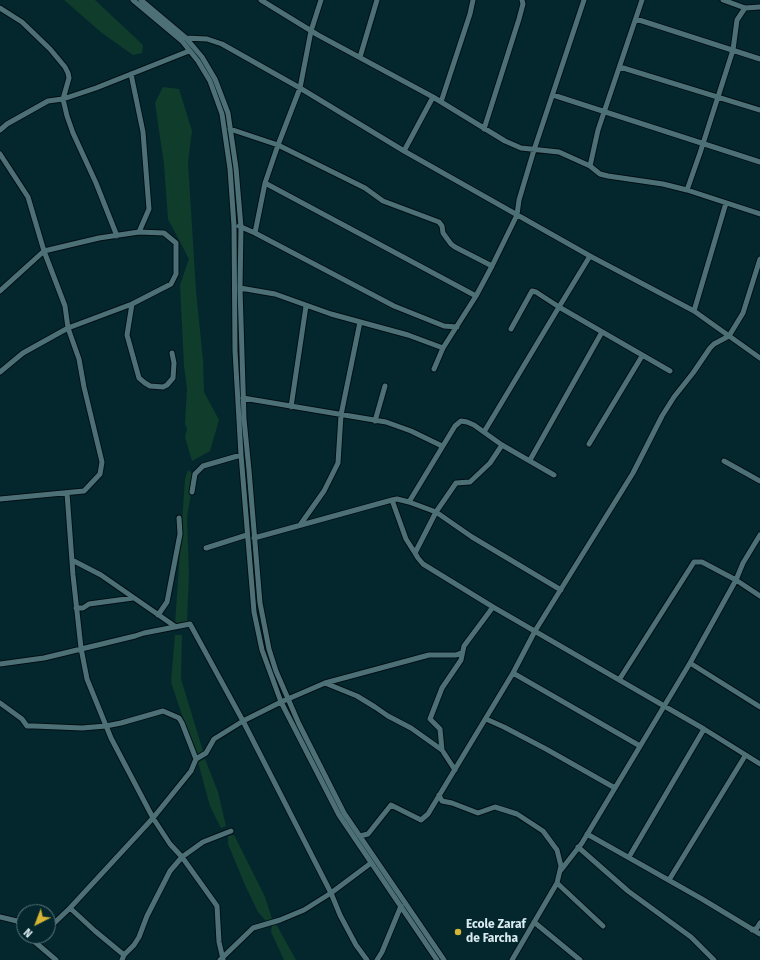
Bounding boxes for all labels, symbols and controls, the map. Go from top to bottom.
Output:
north arrow [16,904,56,944]
place label: Ecole Zaraf de Farcha [466,918,526,946]
text: N [21,925,35,940]
marker: Ecole Zaraf de Farcha [453,927,463,937]

